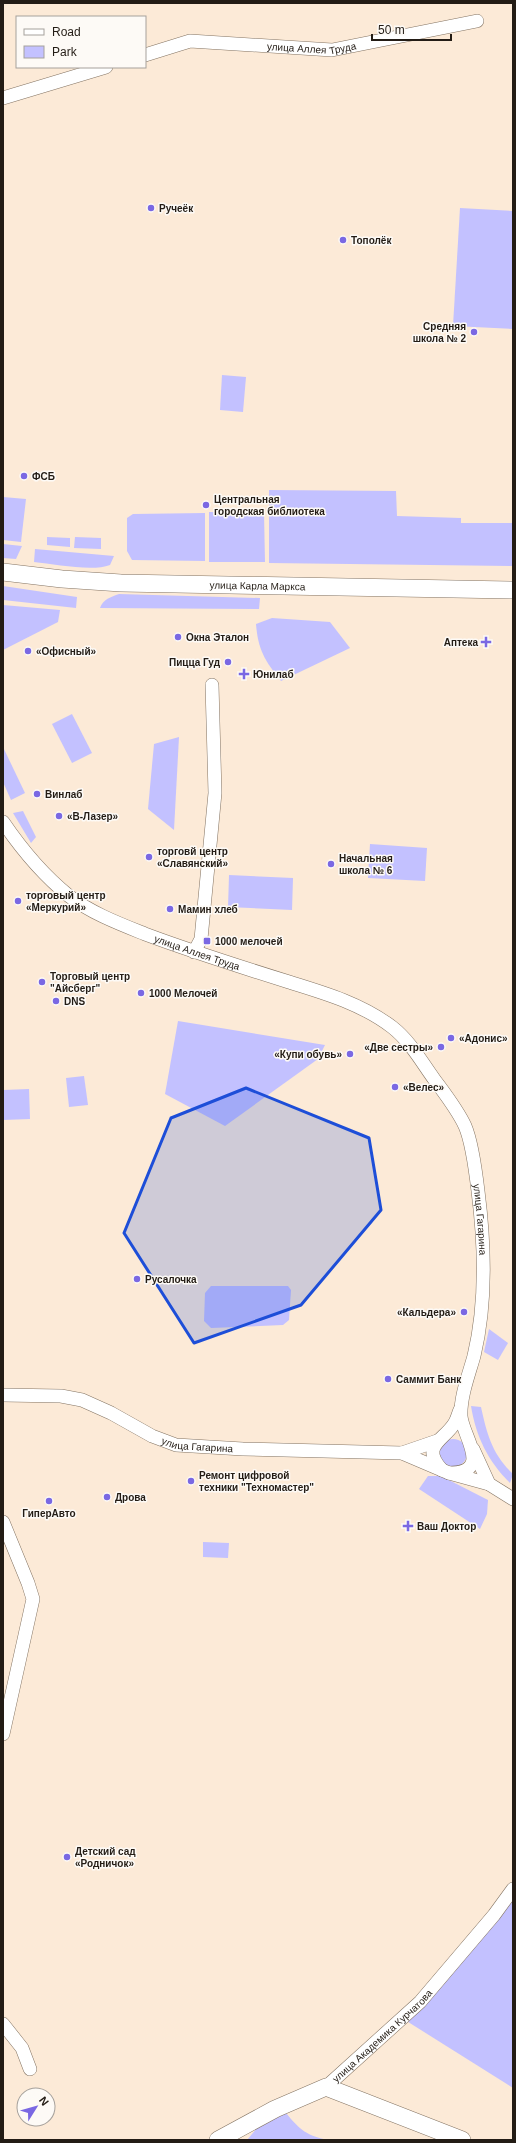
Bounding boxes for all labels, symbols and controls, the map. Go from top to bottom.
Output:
legend [16,16,146,68]
scale bar [372,16,451,42]
text: 50 m [378,23,405,37]
text: Road [52,25,81,39]
street label: улица Аллея Труда [267,40,357,56]
text: Park [52,45,78,59]
marker: Ручеёк [146,203,156,213]
place label: Ручеёк [159,203,194,214]
marker: Тополёк [338,235,348,245]
place label: Тополёк [351,235,392,246]
place label: Средняя школа № 2 [413,321,466,344]
marker: Средняя школа № 2 [469,327,479,337]
marker: ФСБ [19,471,29,481]
place label: ФСБ [32,471,55,482]
place label: Центральная городская библиотека [214,494,325,517]
marker: Центральная городская библиотека [201,500,211,510]
street label: улица Карла Маркса [209,579,306,592]
marker: Окна Эталон [173,632,183,642]
place label: Окна Эталон [186,632,249,643]
place label: Аптека [444,637,478,648]
marker: Аптека [481,637,491,647]
marker: «Офисный» [23,646,33,656]
place label: «Офисный» [36,646,97,657]
place label: Пицца Гуд [169,657,221,668]
marker: Пицца Гуд [223,657,233,667]
marker: Юнилаб [238,668,250,680]
place label: Юнилаб [253,669,294,680]
marker: Винлаб [32,789,42,799]
place label: Винлаб [45,789,83,800]
marker: «В-Лазер» [54,811,64,821]
place label: «В-Лазер» [67,811,119,822]
place label: торговй центр «Славянский» [157,846,228,869]
marker: торговй центр «Славянский» [144,852,154,862]
place label: Начальная школа № 6 [339,853,393,876]
marker: Начальная школа № 6 [326,859,336,869]
place label: торговый центр «Меркурий» [26,890,106,913]
marker: торговый центр «Меркурий» [13,896,23,906]
marker: Мамин хлеб [165,904,175,914]
place label: Мамин хлеб [178,904,238,915]
street label: улица Аллея Труда [153,933,242,972]
marker: 1000 мелочей [202,936,212,946]
place label: 1000 мелочей [215,936,283,947]
place label: Торговый центр "Айсберг" [50,971,130,994]
marker: Торговый центр "Айсберг" [37,977,47,987]
marker: 1000 Мелочей [136,988,146,998]
place label: 1000 Мелочей [149,988,218,999]
marker: DNS [51,996,61,1006]
place label: DNS [64,996,85,1007]
marker: «Адонис» [446,1033,456,1043]
place label: «Адонис» [459,1033,508,1044]
place label: «Две сестры» [364,1042,433,1053]
marker: «Две сестры» [436,1042,446,1052]
place label: «Купи обувь» [274,1049,342,1060]
marker: «Купи обувь» [345,1049,355,1059]
marker: «Велес» [390,1082,400,1092]
place label: «Велес» [403,1082,445,1093]
street label: улица Гагарина [472,1183,489,1256]
marker: Русалочка [132,1274,142,1284]
place label: Русалочка [145,1274,197,1285]
place label: «Кальдера» [397,1307,456,1318]
marker: «Кальдера» [459,1307,469,1317]
marker: Саммит Банк [383,1374,393,1384]
place label: Саммит Банк [396,1374,462,1385]
street label: улица Гагарина [160,1435,234,1454]
place label: Ремонт цифровой техники "Техномастер" [199,1470,314,1493]
marker: Ремонт цифровой техники "Техномастер" [186,1476,196,1486]
marker: Дрова [102,1492,112,1502]
place label: Дрова [115,1492,146,1503]
marker: ГиперАвто [44,1496,54,1506]
place label: ГиперАвто [22,1508,76,1519]
marker: Ваш Доктор [402,1520,414,1532]
place label: Ваш Доктор [417,1521,476,1532]
place label: Детский сад «Родничок» [75,1846,136,1869]
marker: Детский сад «Родничок» [62,1852,72,1862]
street label: улица Академика Курчатова [330,1987,434,2084]
north arrow [16,2087,56,2127]
text: N [37,2094,51,2108]

